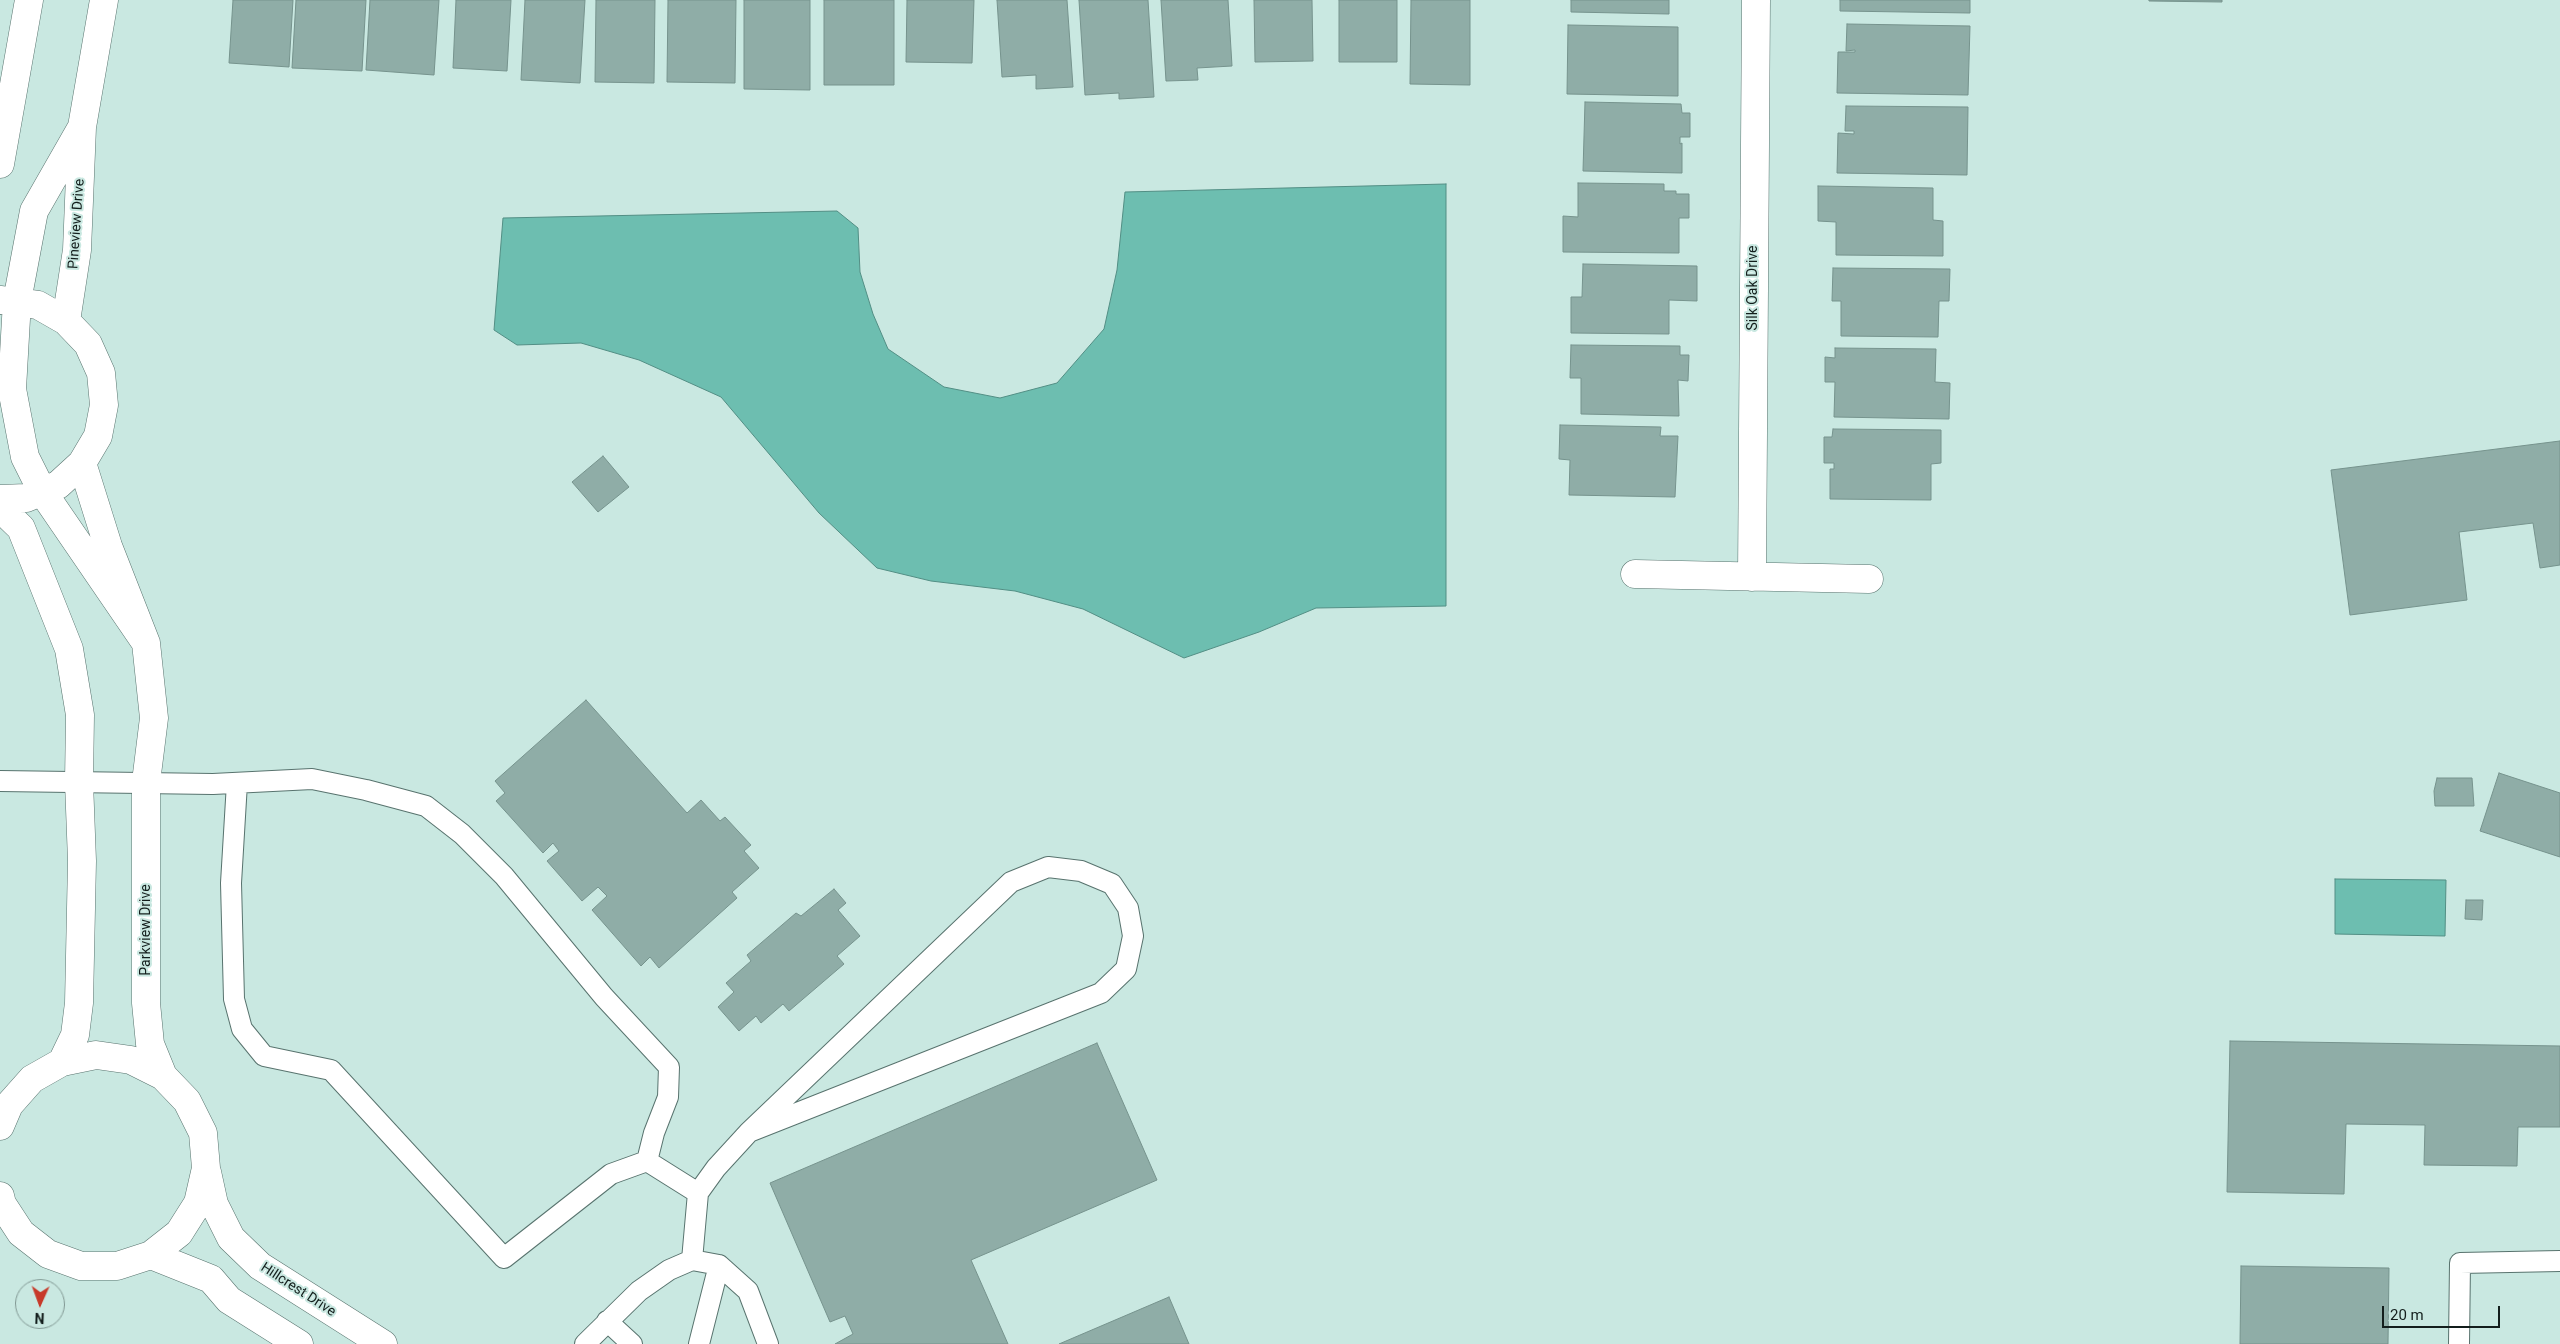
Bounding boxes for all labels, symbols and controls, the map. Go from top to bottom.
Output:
street label: Pineview Drive [65,178,89,270]
street label: Silk Oak Drive [1745,246,1761,330]
street label: Parkview Drive [138,884,154,976]
street label: Hillcrest Drive [257,1259,339,1321]
north arrow [15,1279,65,1329]
scale bar [2385,1296,2502,1328]
text: 20 m [2390,1306,2424,1324]
text: N [34,1310,45,1326]

